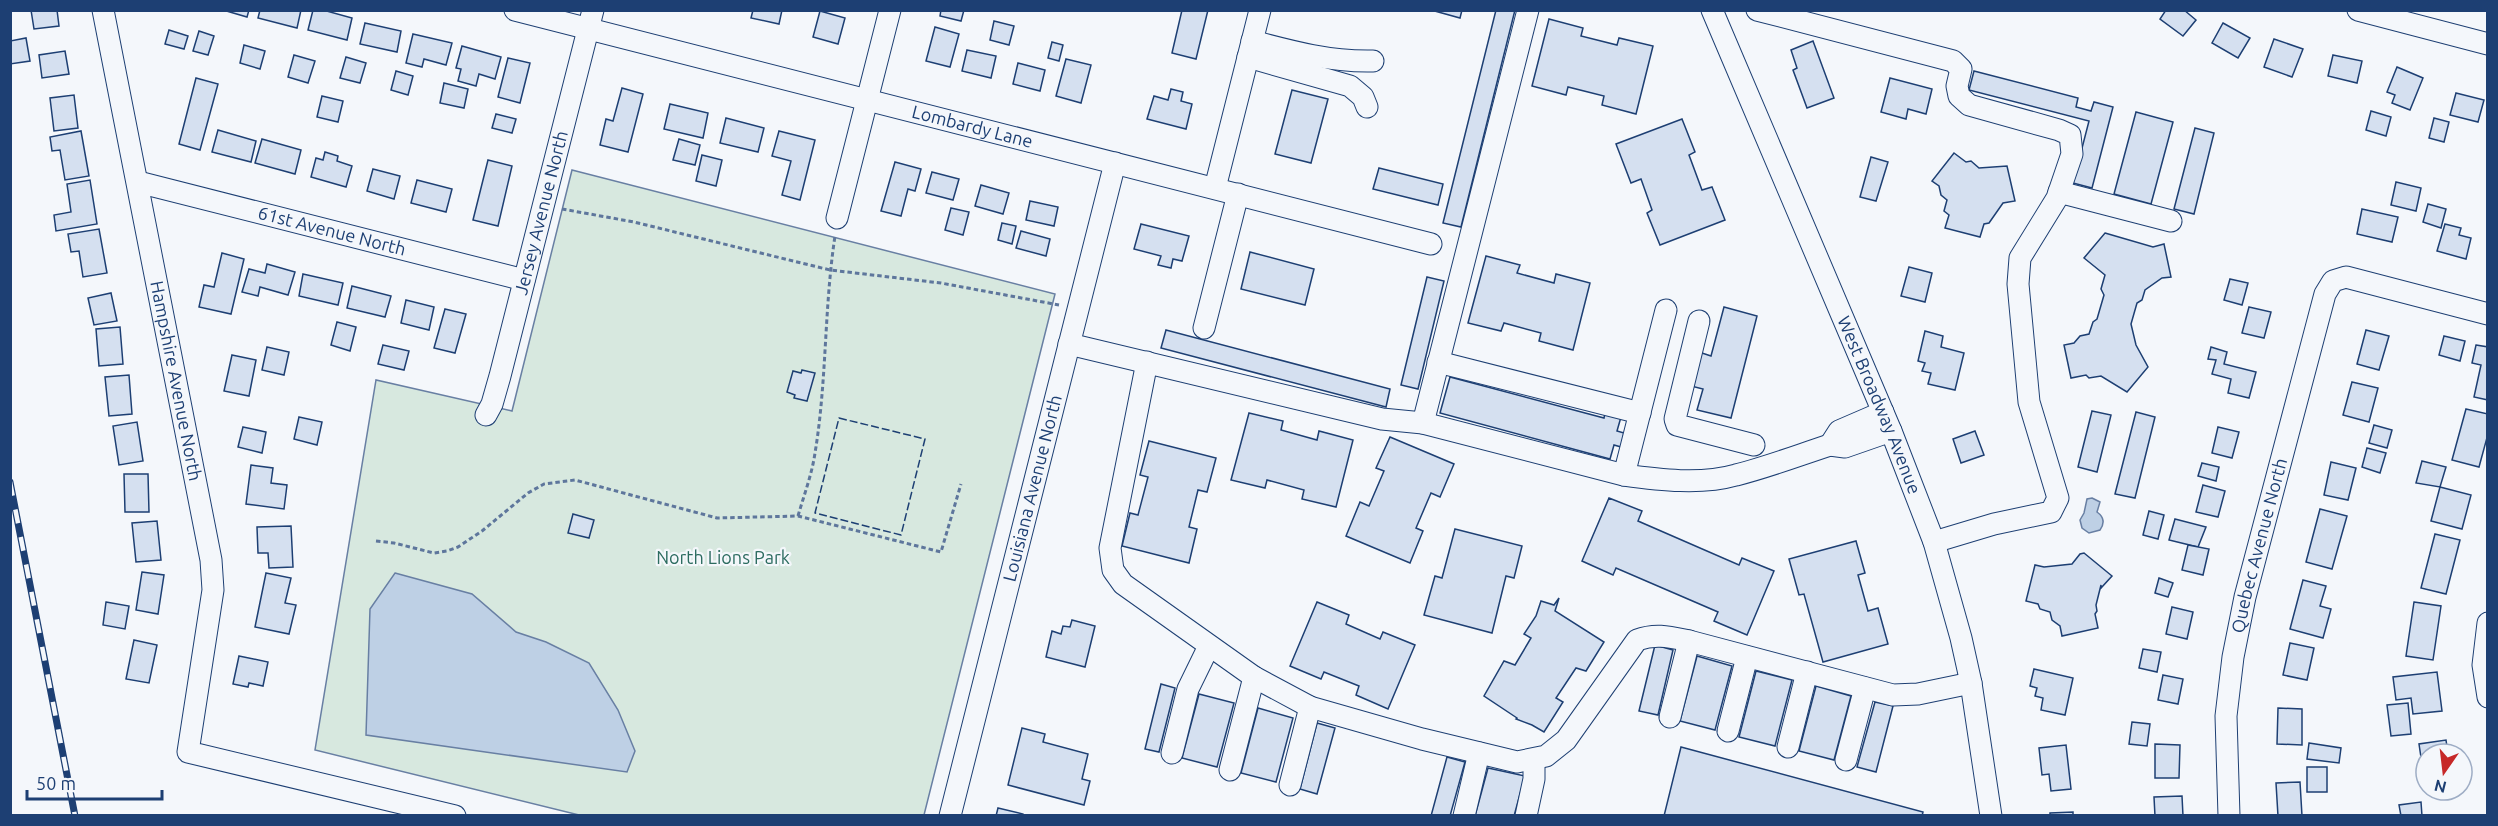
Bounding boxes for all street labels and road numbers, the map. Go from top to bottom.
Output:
street label: Lombardy Lane [910,101,1035,151]
street label: Jersey Avenue North [510,128,571,297]
street label: 61st Avenue North [256,202,408,259]
street label: Hampshire Avenue North [147,279,206,483]
street label: West Broadway Avenue [1834,313,1925,497]
street label: Louisiana Avenue North [999,393,1065,584]
street label: Quebec Avenue North [2227,456,2290,635]

